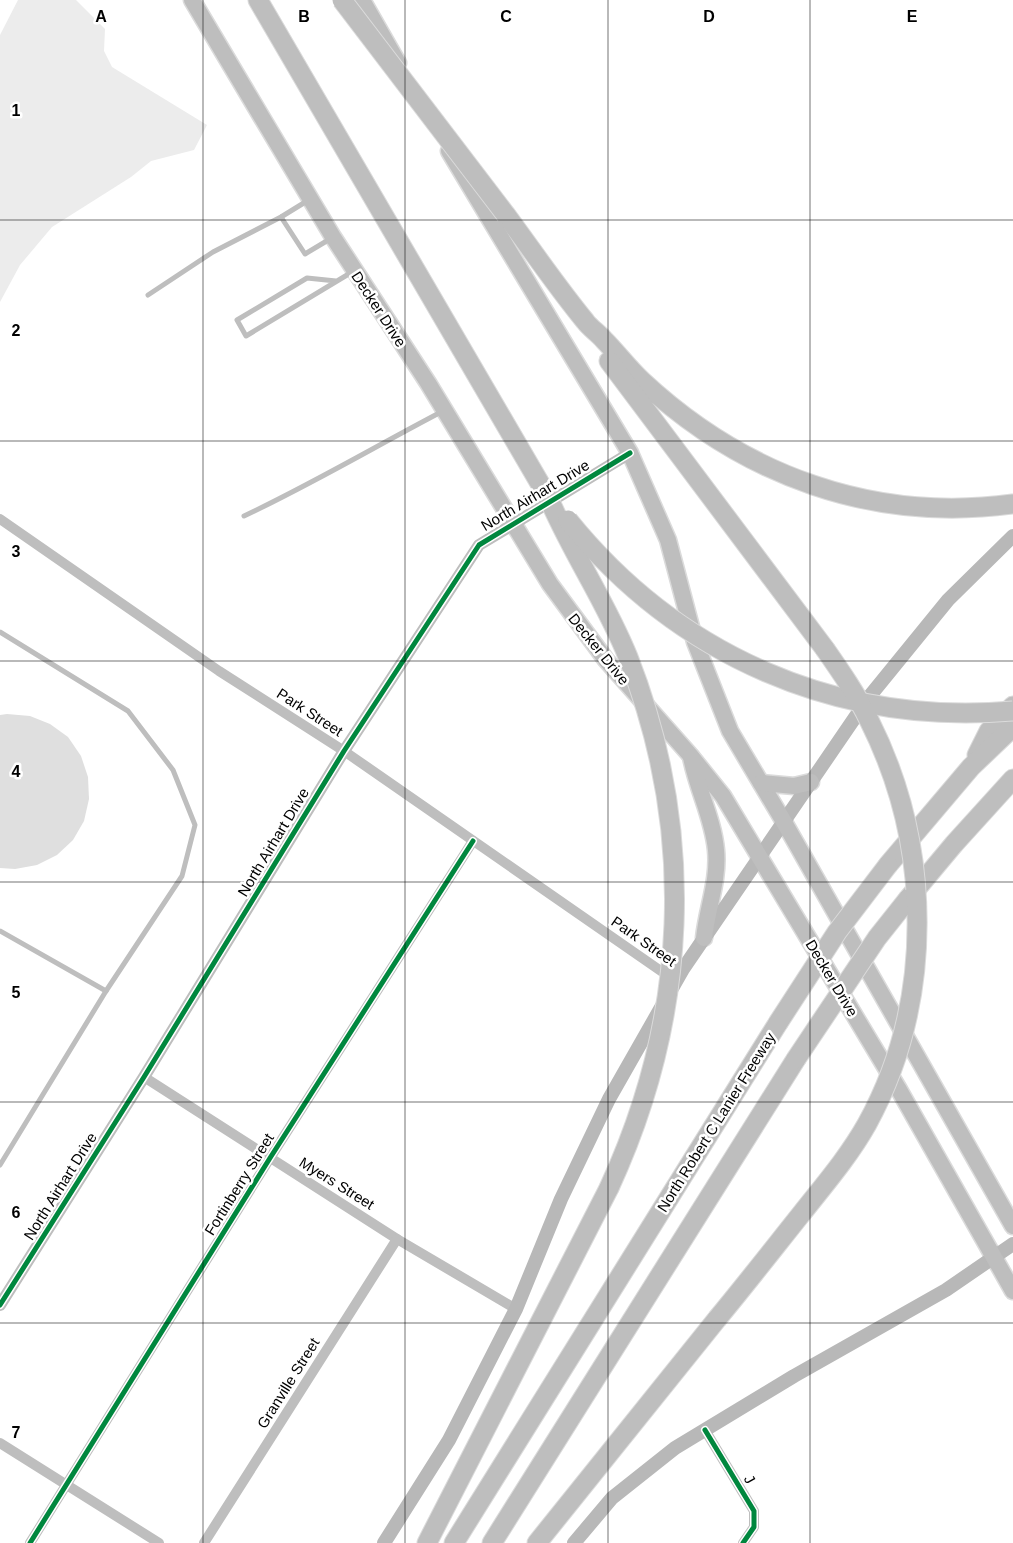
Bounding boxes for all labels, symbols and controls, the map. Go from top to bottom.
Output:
text: A [95,8,107,25]
text: B [298,8,310,25]
text: C [500,8,512,25]
text: D [703,8,715,25]
text: E [907,8,918,25]
text: 1 [12,102,21,119]
street label: Decker Drive [348,268,410,350]
text: 2 [12,322,21,339]
street label: North Airhart Drive [478,456,592,534]
text: 3 [12,543,21,560]
street label: Decker Drive [565,610,633,688]
street label: Park Street [274,684,347,740]
text: 4 [12,763,21,780]
street label: North Airhart Drive [234,785,312,899]
street label: Park Street [608,913,680,970]
street label: Decker Drive [802,936,862,1020]
text: 5 [12,984,21,1001]
street label: North Robert C Lanier Freeway [654,1029,779,1215]
street label: North Airhart Drive [20,1129,100,1243]
street label: Fortinberry Street [201,1129,278,1238]
street label: Myers Street [296,1153,378,1213]
text: 6 [12,1204,21,1221]
street label: Granville Street [253,1334,323,1431]
text: 7 [12,1424,21,1441]
street label: J [741,1472,759,1486]

